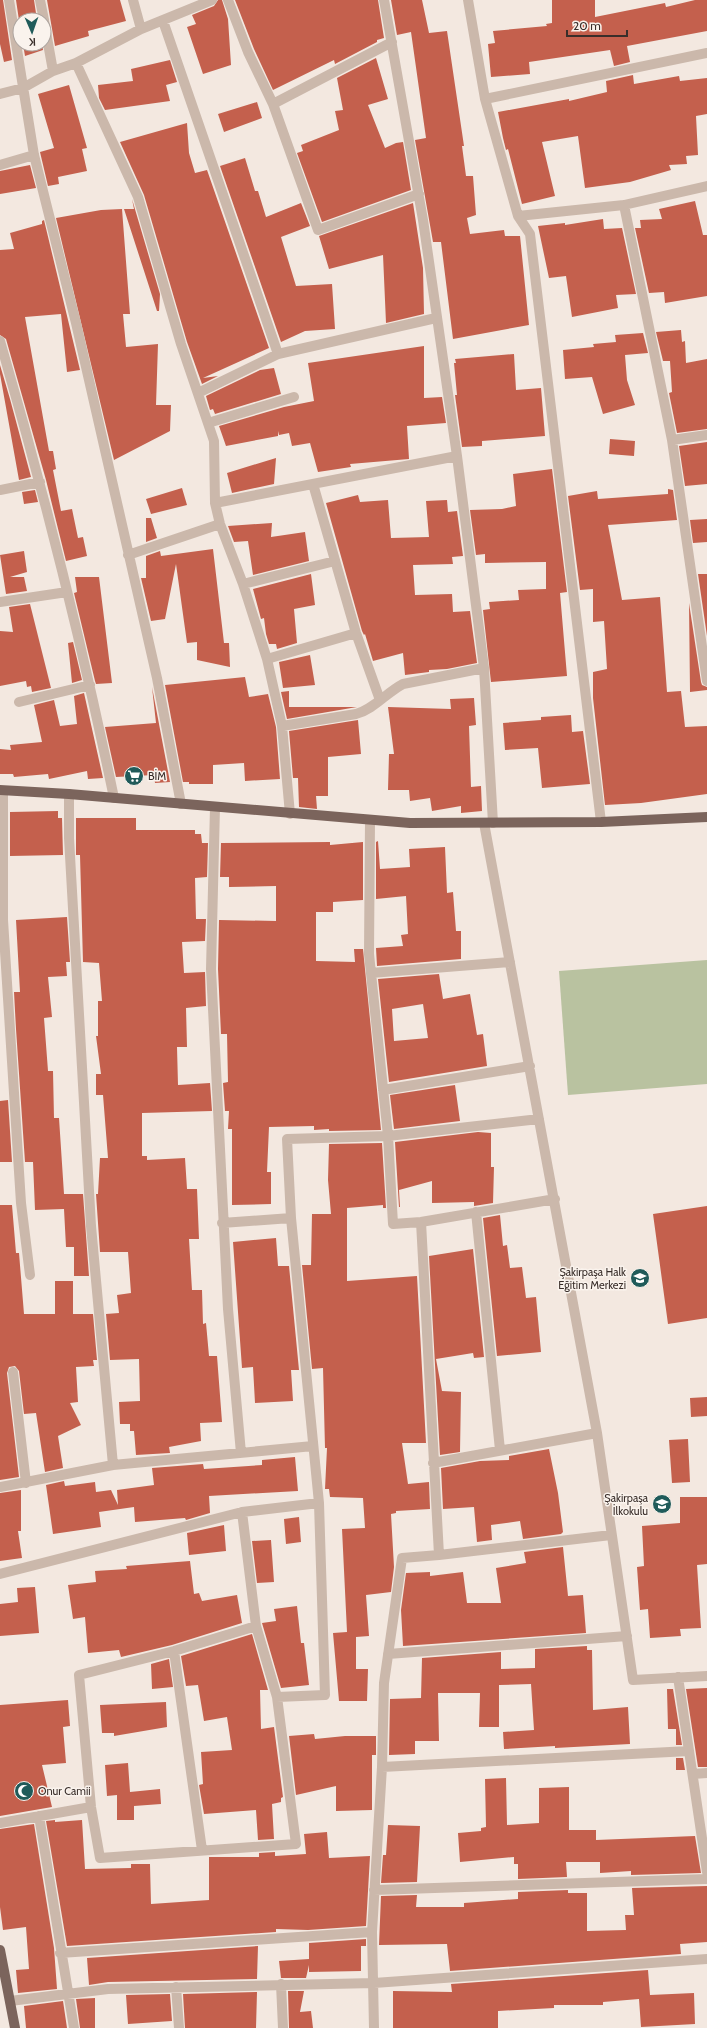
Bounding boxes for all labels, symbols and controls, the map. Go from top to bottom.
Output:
north arrow [12,12,52,52]
scale bar [567,12,627,38]
text: 20 m [573,18,601,33]
text: K [29,35,36,49]
supermarket icon: BİM [123,765,145,787]
place label: BİM [148,769,166,783]
place label: Şakirpaşa Halk Eğitim Merkezi [558,1265,626,1292]
school or university icon: Şakirpaşa Halk Eğitim Merkezi [629,1267,651,1289]
place label: Şakirpaşa İlkokulu [604,1491,649,1518]
school or university icon: Şakirpaşa İlkokulu [651,1493,673,1515]
mosque icon: Onur Camii [13,1780,35,1802]
place label: Onur Camii [38,1784,91,1798]

